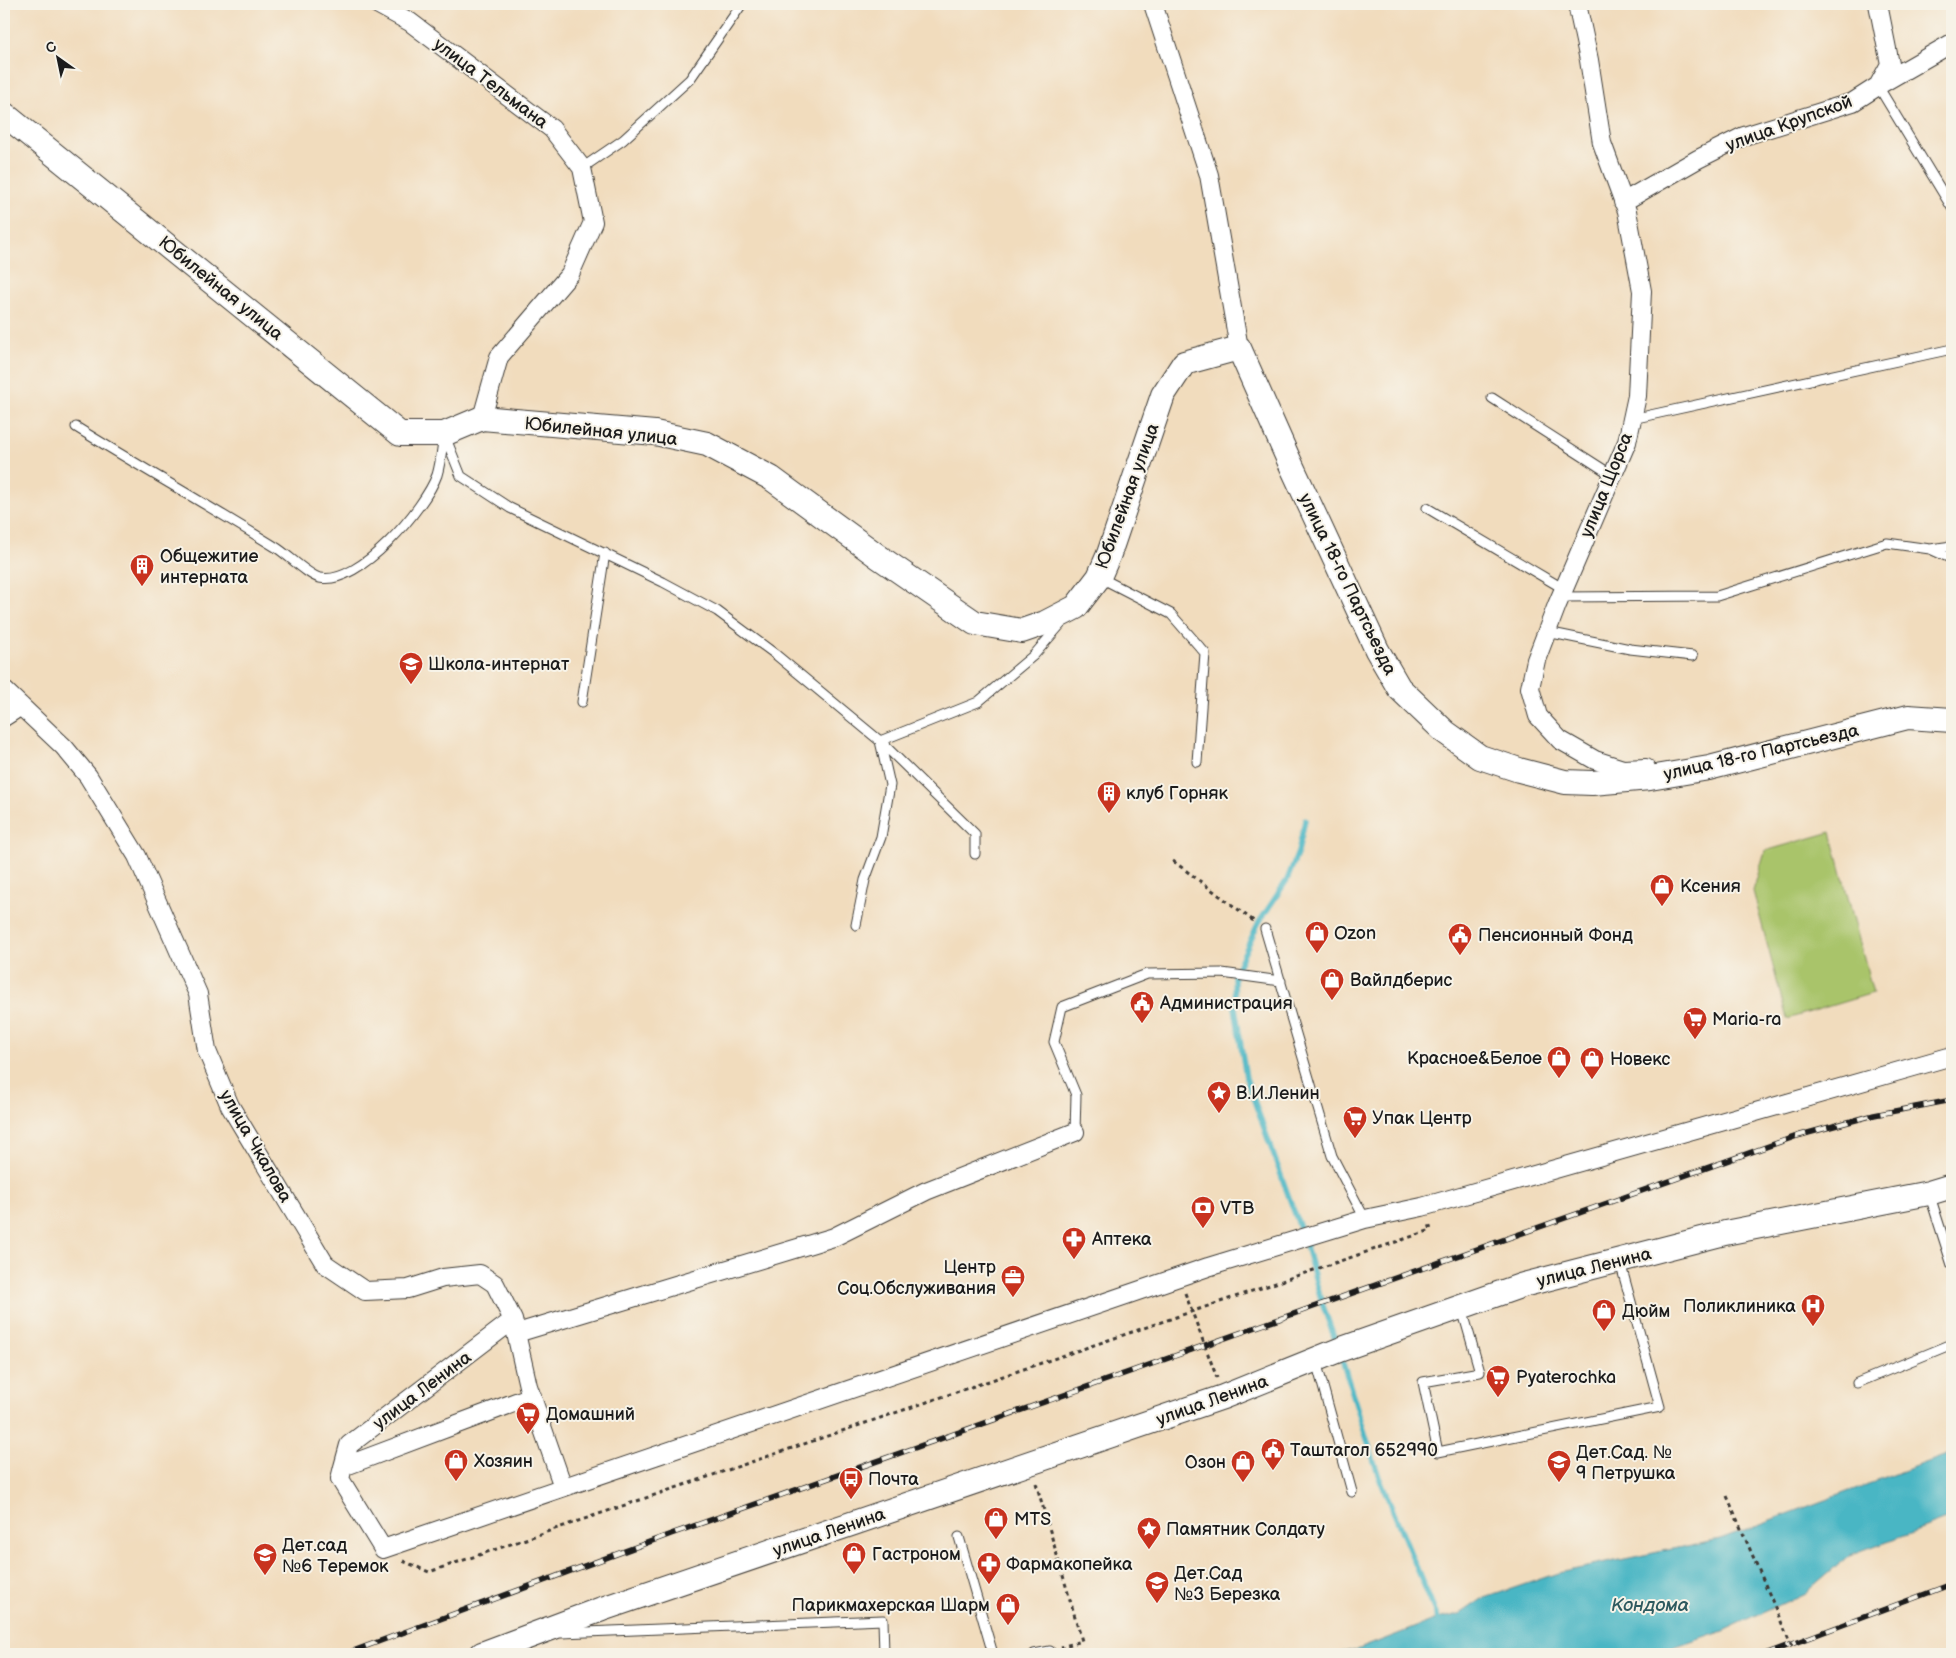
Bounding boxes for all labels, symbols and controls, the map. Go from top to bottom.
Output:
north arrow [32,32,82,82]
street label: улица Тельмана [429,34,552,133]
text: С [42,38,60,57]
street label: улица Крупской [1723,91,1855,156]
street label: Юбилейная улица [154,232,287,345]
street label: Юбилейная улица [523,413,679,450]
street label: Юбилейная улица [1091,420,1164,572]
street label: улица Щорса [1576,429,1637,541]
street label: улица 18-го Партсьезда [1294,490,1401,679]
place label: Общежитие интерната [160,546,259,588]
building icon: Общежитие интерната [129,553,155,587]
school or university icon: Школа-интернат [398,651,424,685]
place label: Школа-интернат [428,654,570,675]
street label: улица 18-го Партсьезда [1662,720,1861,785]
building icon: клуб Горняк [1096,780,1122,814]
place label: клуб Горняк [1126,783,1228,804]
shop icon: Ксения [1649,873,1675,907]
place label: Ксения [1680,876,1741,897]
shop icon: Ozon [1304,920,1330,954]
public building icon: Пенсионный Фонд [1447,922,1473,956]
place label: Ozon [1334,923,1376,944]
place label: Пенсионный Фонд [1478,925,1633,946]
shop icon: Вайлдберис [1319,967,1345,1001]
place label: Вайлдберис [1350,970,1453,991]
public building icon: Администрация [1129,990,1155,1024]
place label: Администрация [1159,993,1293,1014]
supermarket icon: Maria-ra [1682,1006,1708,1040]
place label: Maria-ra [1712,1009,1782,1030]
shop icon: Красное&Белое [1546,1045,1572,1079]
shop icon: Новекс [1579,1046,1605,1080]
place label: Красное&Белое [1407,1048,1542,1069]
place label: Новекс [1610,1049,1670,1070]
place icon: В.И.Ленин [1206,1080,1232,1114]
place label: В.И.Ленин [1236,1083,1320,1104]
street label: улица Чкалова [215,1086,296,1206]
supermarket icon: Упак Центр [1342,1105,1368,1139]
place label: Упак Центр [1372,1108,1472,1129]
bank icon: VTB [1190,1195,1216,1229]
place label: VTB [1220,1198,1254,1219]
pharmacy icon: Аптека [1061,1226,1087,1260]
place label: Аптека [1091,1229,1152,1250]
street label: улица Ленина [1535,1243,1654,1292]
place label: Центр Соц.Обслуживания [837,1257,996,1299]
office icon: Центр Соц.Обслуживания [1000,1264,1026,1298]
hospital icon: Поликлиника [1800,1293,1826,1327]
place label: Поликлиника [1683,1296,1796,1317]
shop icon: Дюйм [1591,1298,1617,1332]
place label: Дюйм [1622,1301,1670,1322]
street label: улица Ленина [369,1347,476,1434]
supermarket icon: Pyaterochka [1485,1364,1511,1398]
place label: Pyaterochka [1516,1367,1616,1388]
street label: улица Ленина [1154,1370,1271,1430]
supermarket icon: Домашний [515,1401,541,1435]
place label: Домашний [546,1404,635,1425]
public building icon: Таштагол 652990 [1260,1437,1286,1471]
place label: Таштагол 652990 [1290,1440,1438,1461]
place label: Дет.Сад. № 9 Петрушка [1576,1442,1676,1484]
shop icon: Хозяин [443,1448,469,1482]
shop icon: Озон [1230,1449,1256,1483]
school or university icon: Дет.Сад. № 9 Петрушка [1546,1449,1572,1483]
place label: Хозяин [474,1451,533,1472]
place label: Озон [1185,1452,1226,1473]
bus stop icon: Почта [838,1466,864,1500]
place label: Почта [868,1469,919,1490]
street label: улица Ленина [770,1503,888,1561]
shop icon: MTS [983,1506,1009,1540]
place label: MTS [1014,1509,1051,1530]
place icon: Памятник Солдату [1136,1516,1162,1550]
place label: Памятник Солдату [1166,1519,1326,1540]
place label: Дет.сад №6 Теремок [282,1535,389,1577]
shop icon: Гастроном [841,1541,867,1575]
school or university icon: Дет.сад №6 Теремок [252,1542,278,1576]
place label: Гастроном [872,1544,961,1565]
pharmacy icon: Фармакопейка [976,1551,1002,1585]
place label: Фармакопейка [1006,1554,1133,1575]
place label: Дет.Сад №3 Березка [1174,1563,1281,1605]
school or university icon: Дет.Сад №3 Березка [1144,1570,1170,1604]
shop icon: Парикмахерская Шарм [995,1592,1021,1626]
water label: Кондома [1611,1594,1689,1617]
place label: Парикмахерская Шарм [792,1595,990,1616]

